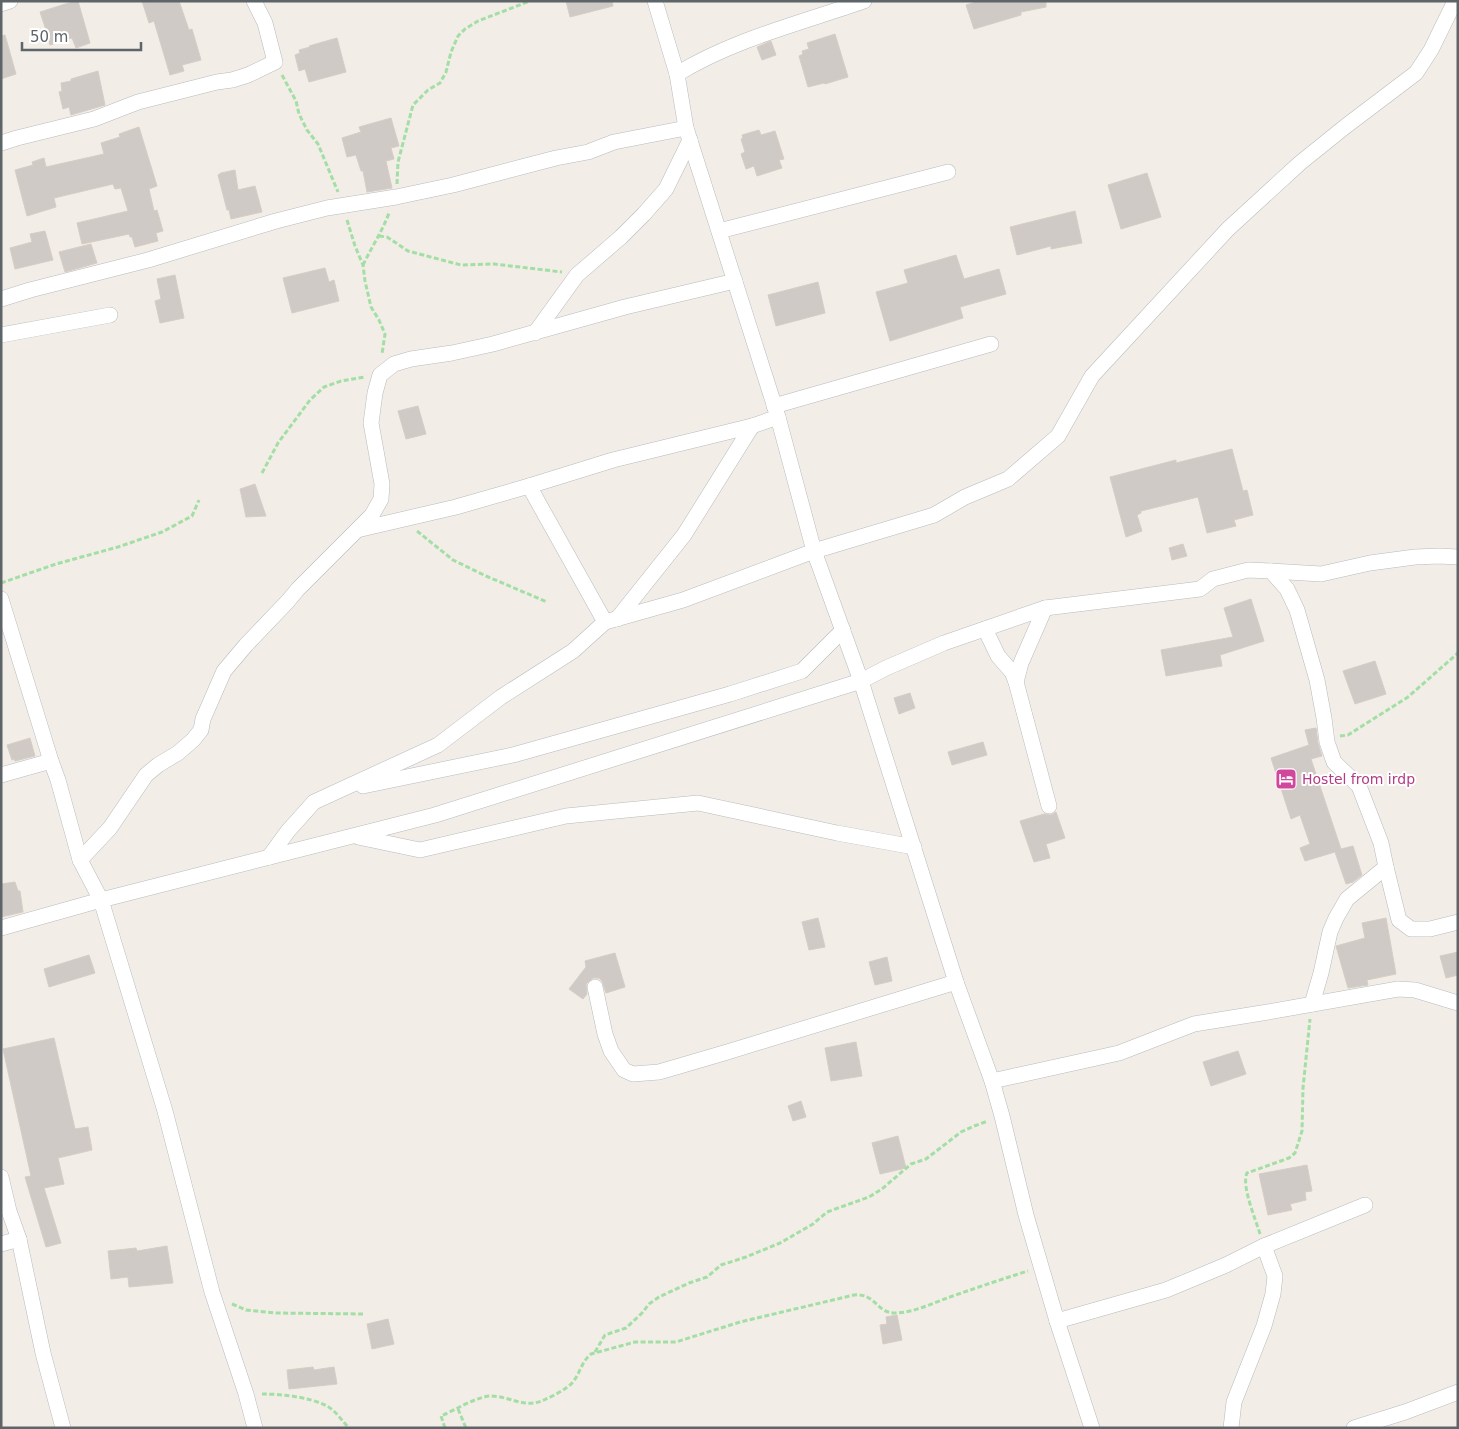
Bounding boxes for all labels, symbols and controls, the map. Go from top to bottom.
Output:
scale bar [22,20,141,52]
text: 50 m [30,28,68,46]
hotel icon: Hostel from irdp [1274,767,1298,791]
place label: Hostel from irdp [1302,771,1415,787]

